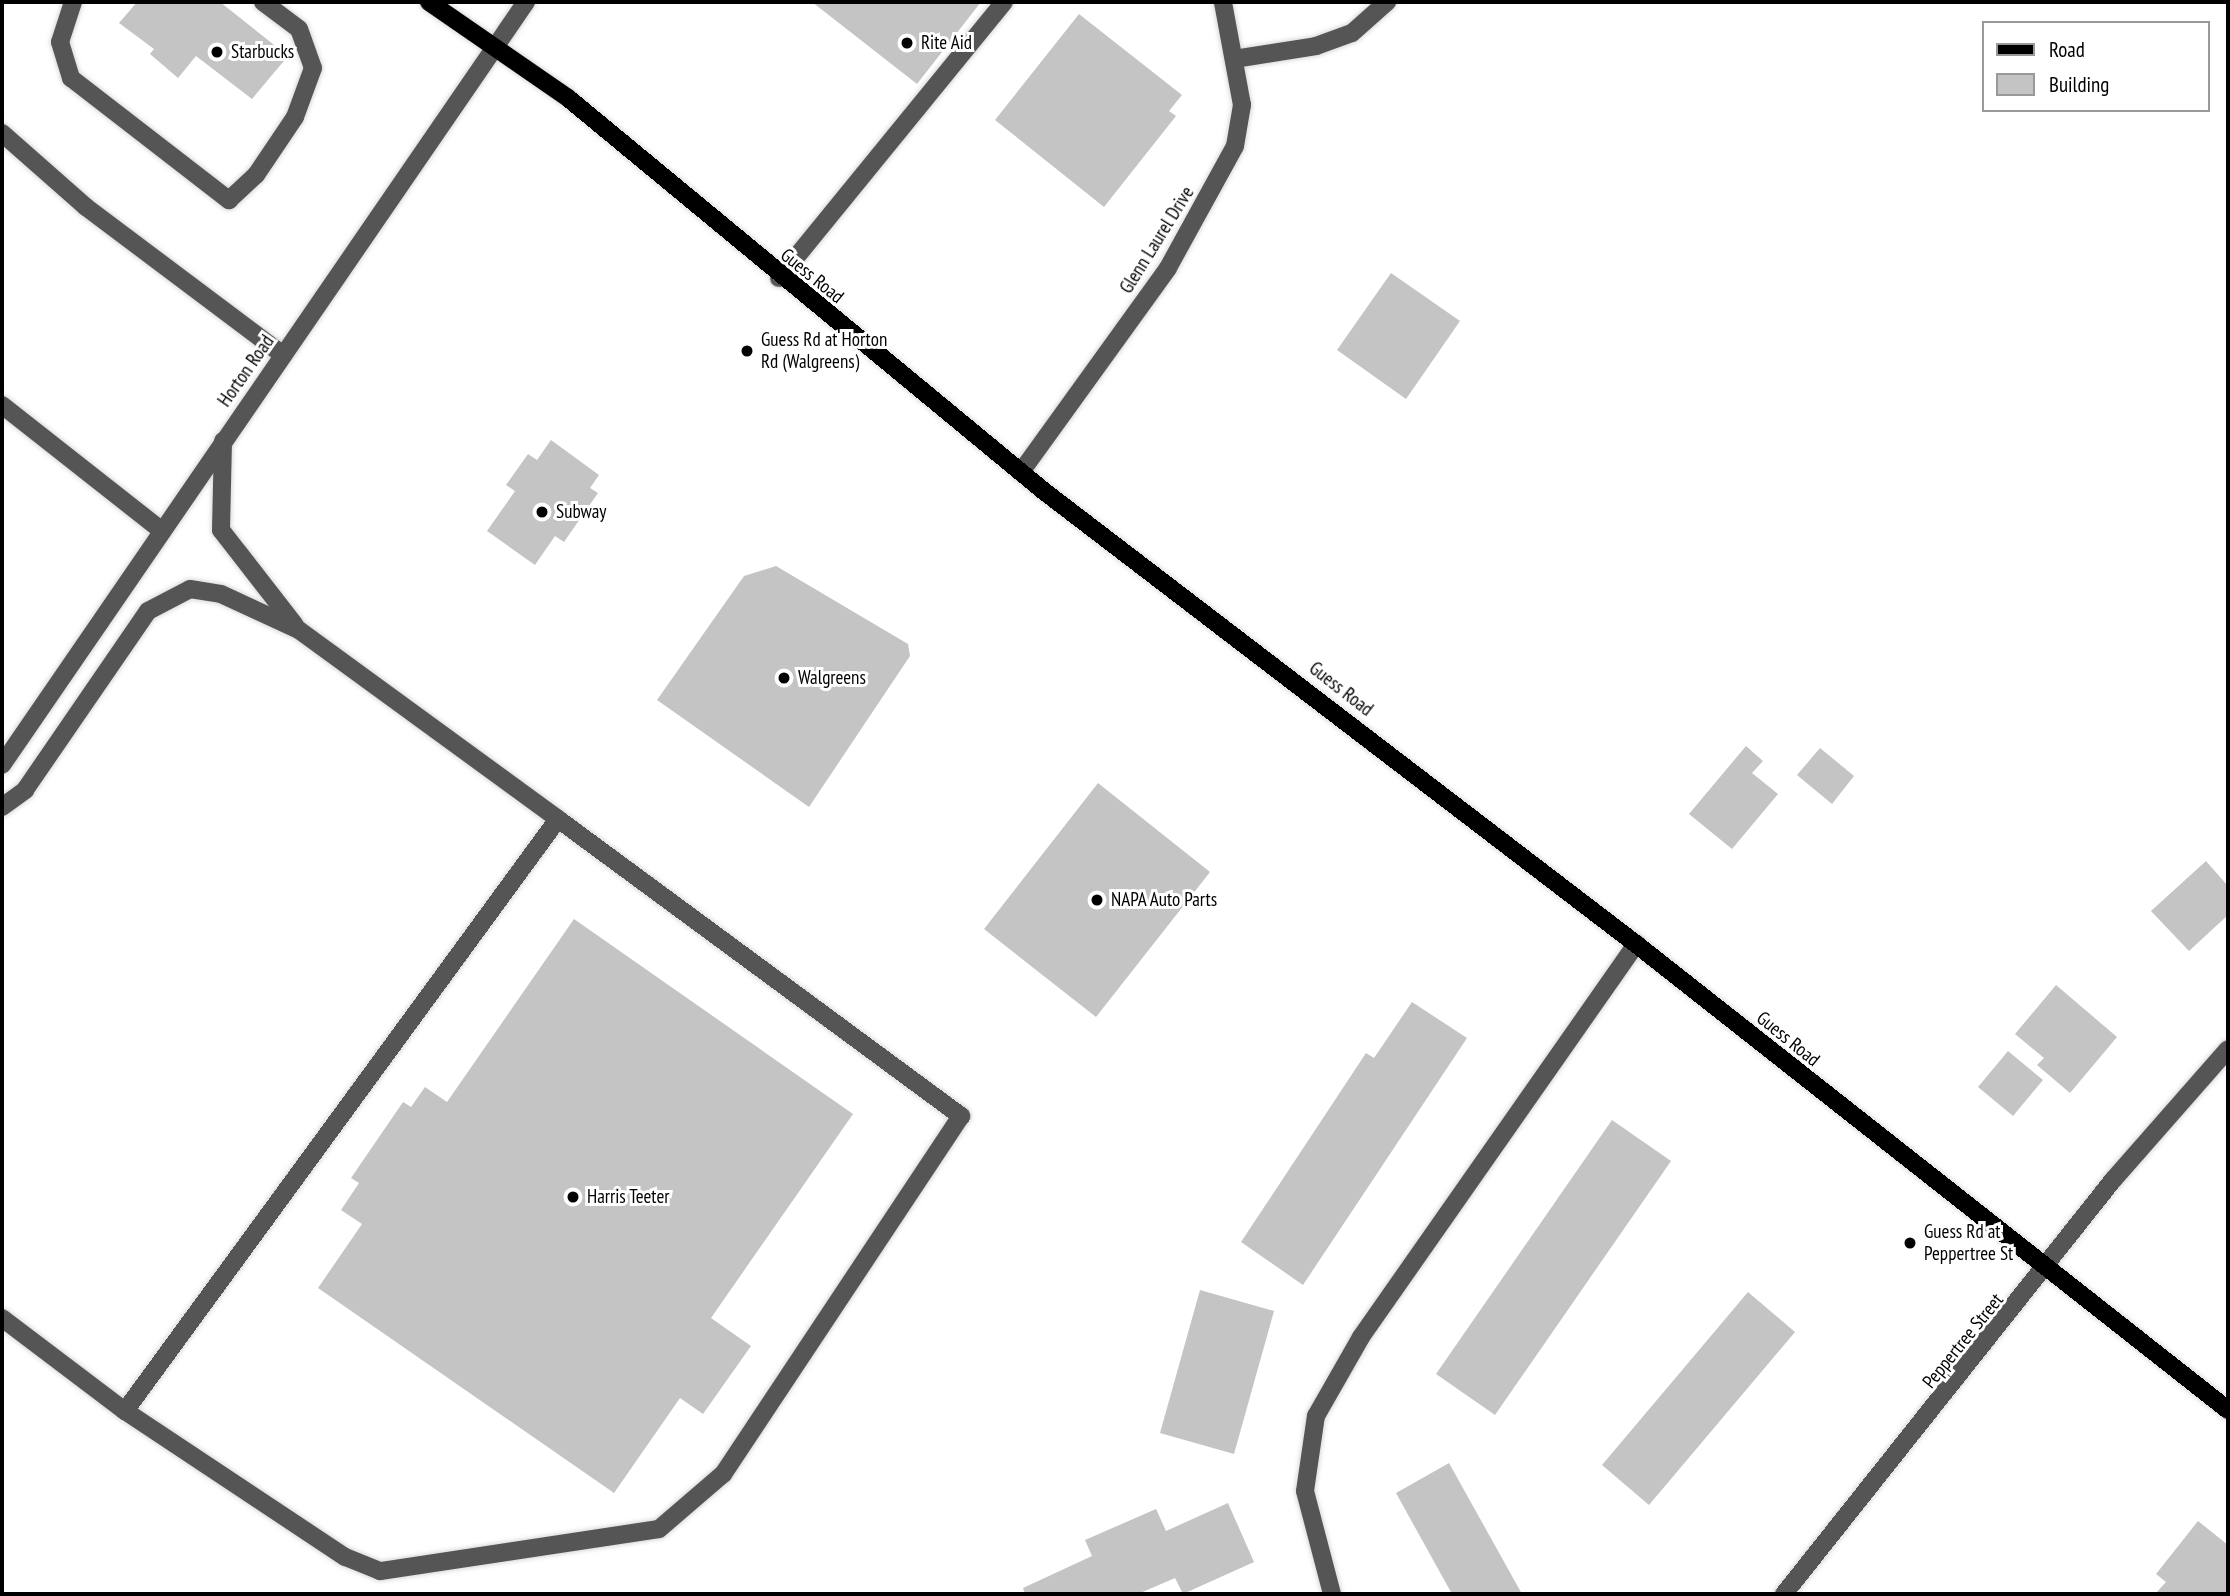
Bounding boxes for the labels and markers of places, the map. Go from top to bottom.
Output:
place label: Rite Aid [921,32,973,54]
marker: Rite Aid [899,35,915,51]
place label: Starbucks [231,41,294,63]
marker: Starbucks [209,44,225,60]
place label: Guess Rd at Horton Rd (Walgreens) [761,329,887,373]
marker: Guess Rd at Horton Rd (Walgreens) [739,343,755,359]
place label: Subway [556,501,606,523]
marker: Subway [534,504,550,520]
place label: Walgreens [798,667,866,689]
marker: Walgreens [776,670,792,686]
place label: NAPA Auto Parts [1111,889,1218,911]
marker: NAPA Auto Parts [1089,892,1105,908]
place label: Harris Teeter [587,1186,670,1208]
marker: Harris Teeter [565,1189,581,1205]
place label: Guess Rd at Peppertree St [1924,1221,2013,1265]
marker: Guess Rd at Peppertree St [1902,1235,1918,1251]

